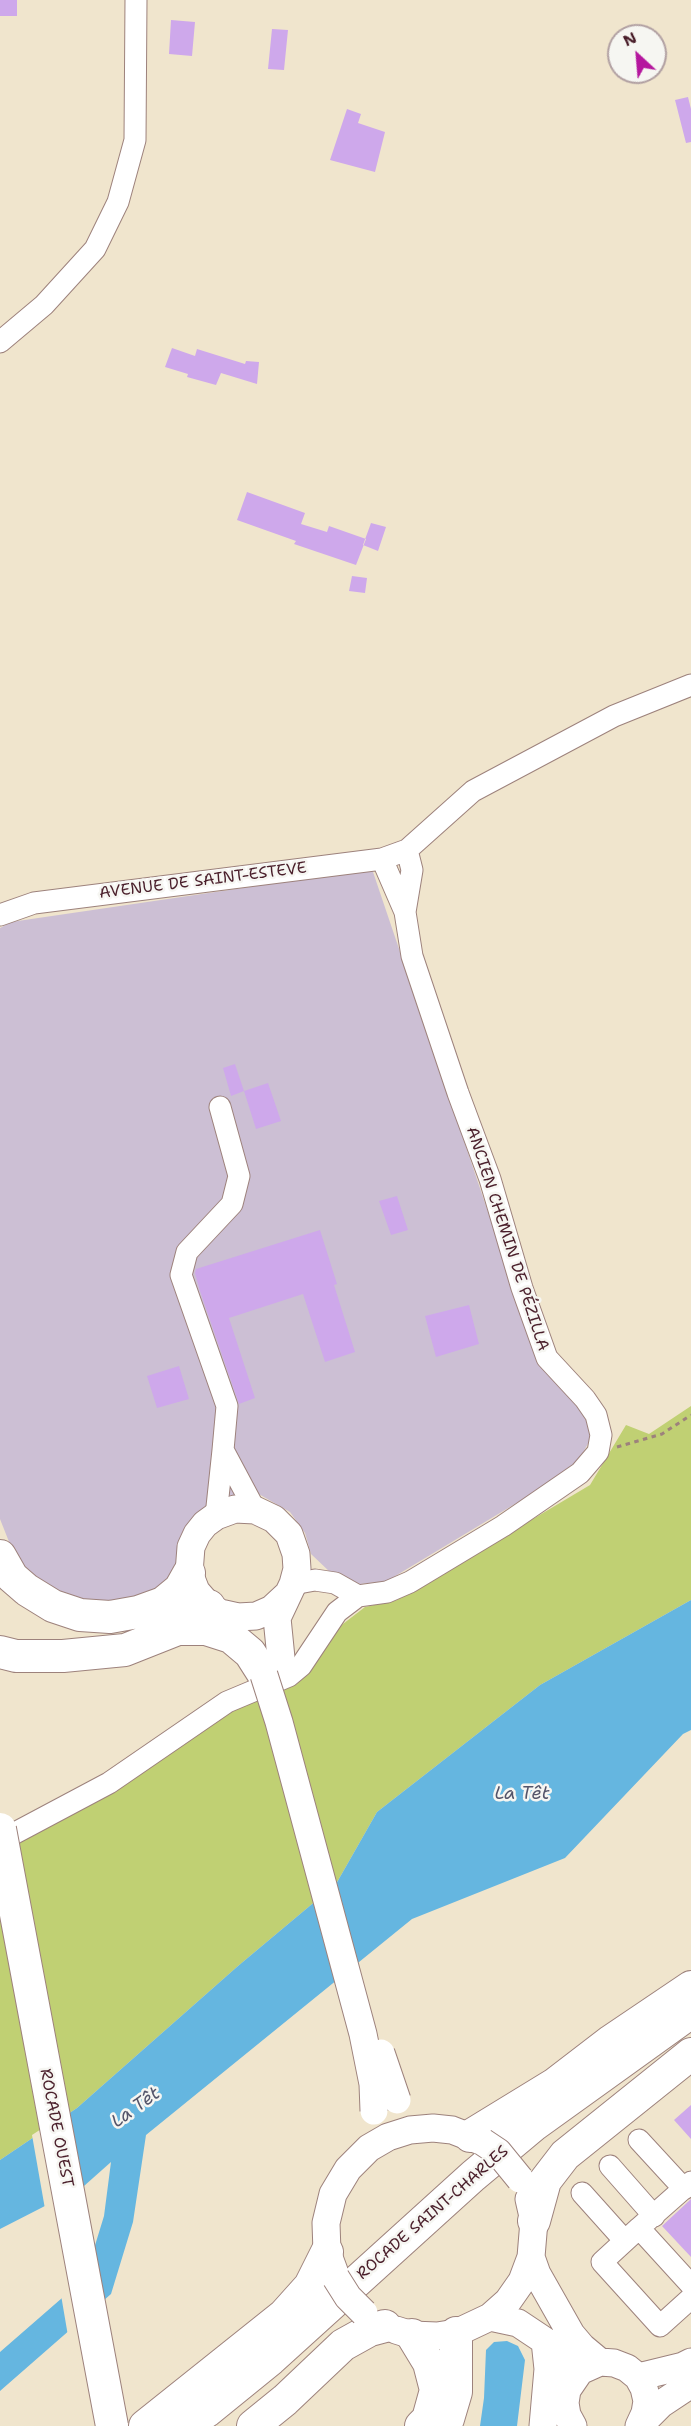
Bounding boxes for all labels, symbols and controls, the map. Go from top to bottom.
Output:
north arrow [607,24,667,84]
text: N [619,27,640,51]
street label: AVENUE DE SAINT-ESTEVE [98,859,308,903]
street label: ANCIEN CHEMIN DE PÉZILLA [462,1125,552,1353]
water label: La Têt [494,1783,550,1805]
street label: ROCADE OUEST [35,2067,77,2189]
water label: La Têt [107,2083,165,2133]
street label: ROCADE SAINT-CHARLES [353,2142,513,2284]

